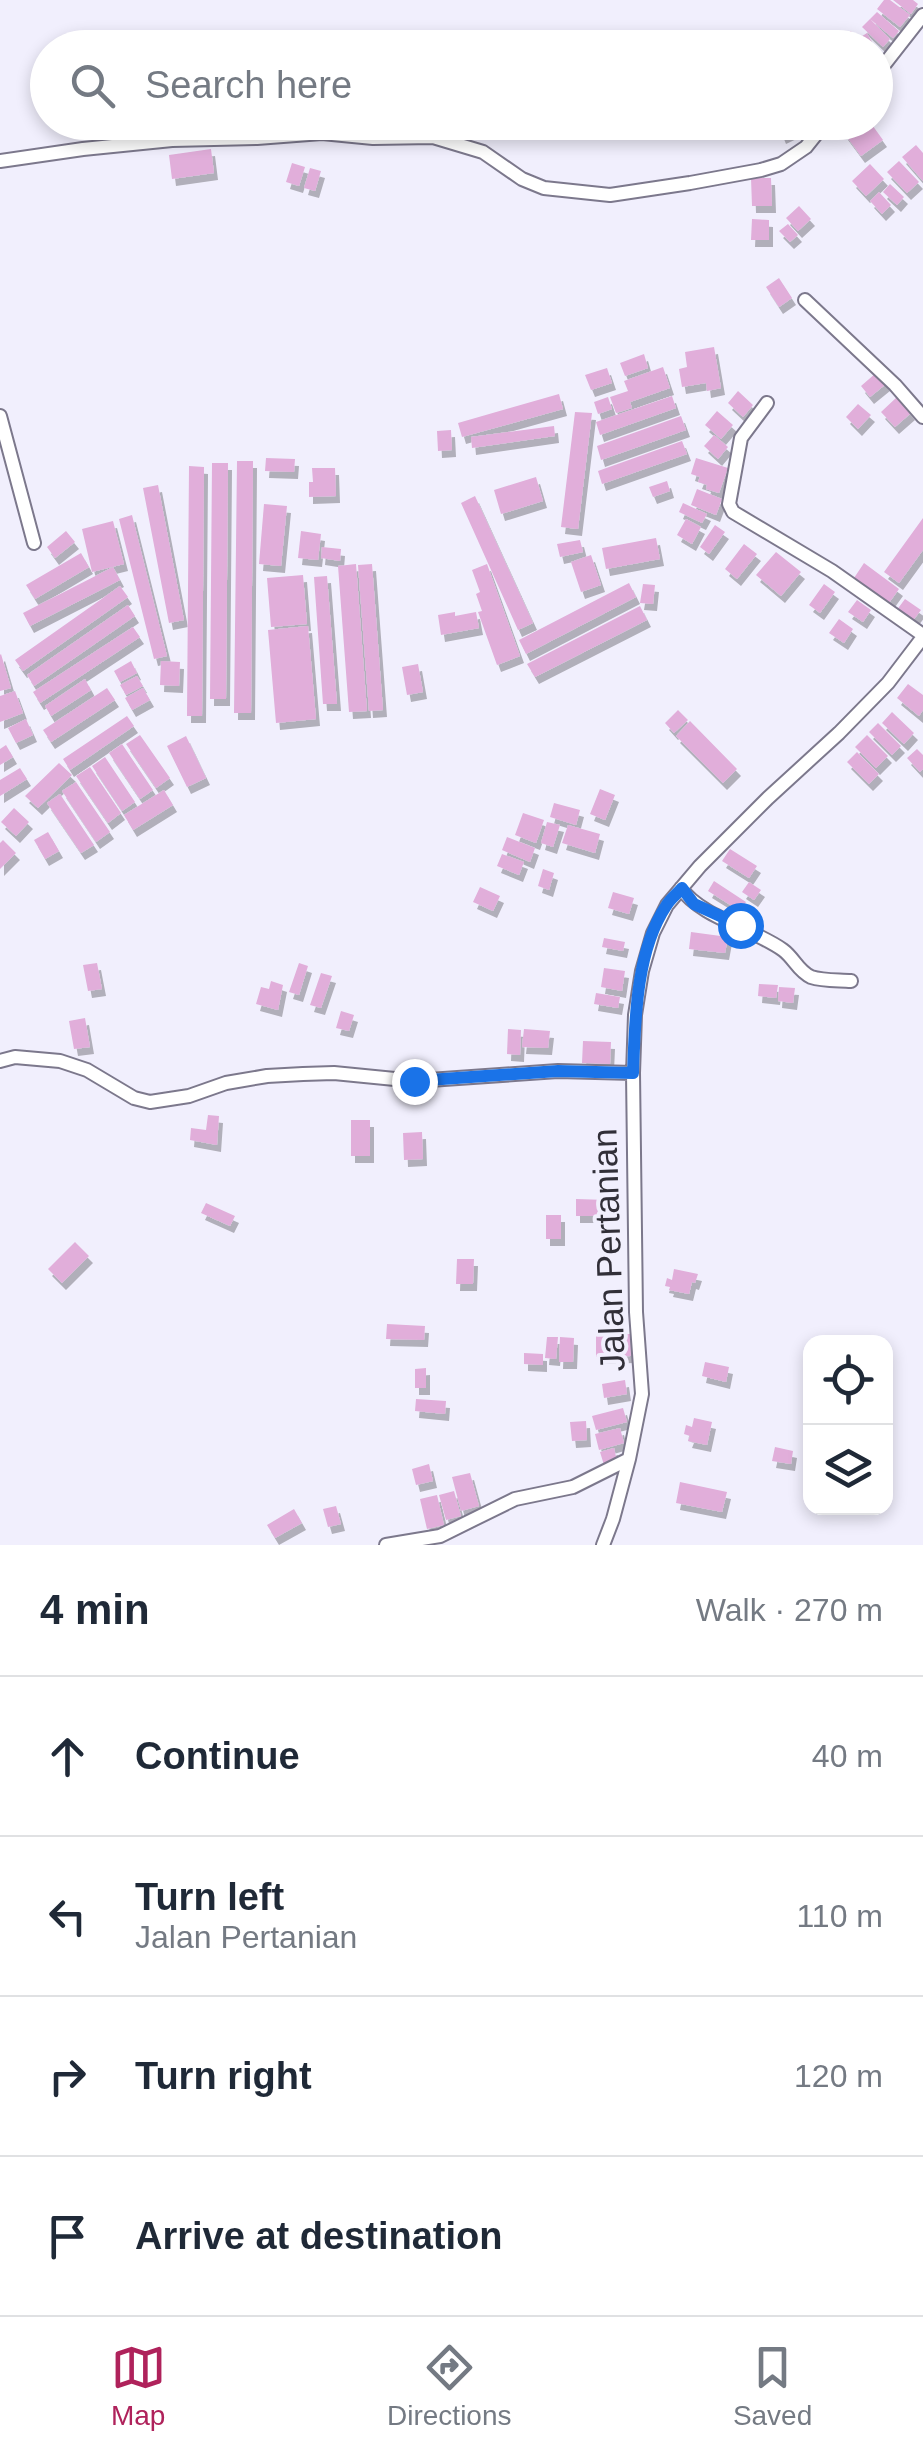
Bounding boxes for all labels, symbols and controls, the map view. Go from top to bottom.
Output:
search box [30,30,893,140]
icon: search [65,58,120,113]
text: Search here [145,64,352,106]
route start [718,903,764,949]
route end [392,1059,438,1105]
street label: Jalan Pertanian [584,1128,632,1372]
map controls [803,1335,893,1515]
button: locate [803,1335,893,1425]
button: layers [803,1425,893,1515]
text: 4 min [40,1586,150,1633]
text: Walk · 270 m [696,1592,883,1628]
icon: ahead [40,1729,95,1784]
text: Continue [135,1735,300,1777]
text: 40 m [812,1738,883,1774]
text: Turn left [135,1876,284,1918]
icon: left [40,1889,95,1944]
text: 110 m [796,1898,883,1934]
text: Jalan Pertanian [135,1919,357,1955]
icon: right [40,2049,95,2104]
text: Turn right [135,2055,312,2097]
text: 120 m [794,2058,883,2094]
icon: arrive [40,2209,95,2264]
text: Arrive at destination [135,2215,502,2257]
tab: Map [111,2340,166,2432]
tab: Directions [387,2340,512,2432]
tab: Saved [733,2340,812,2432]

